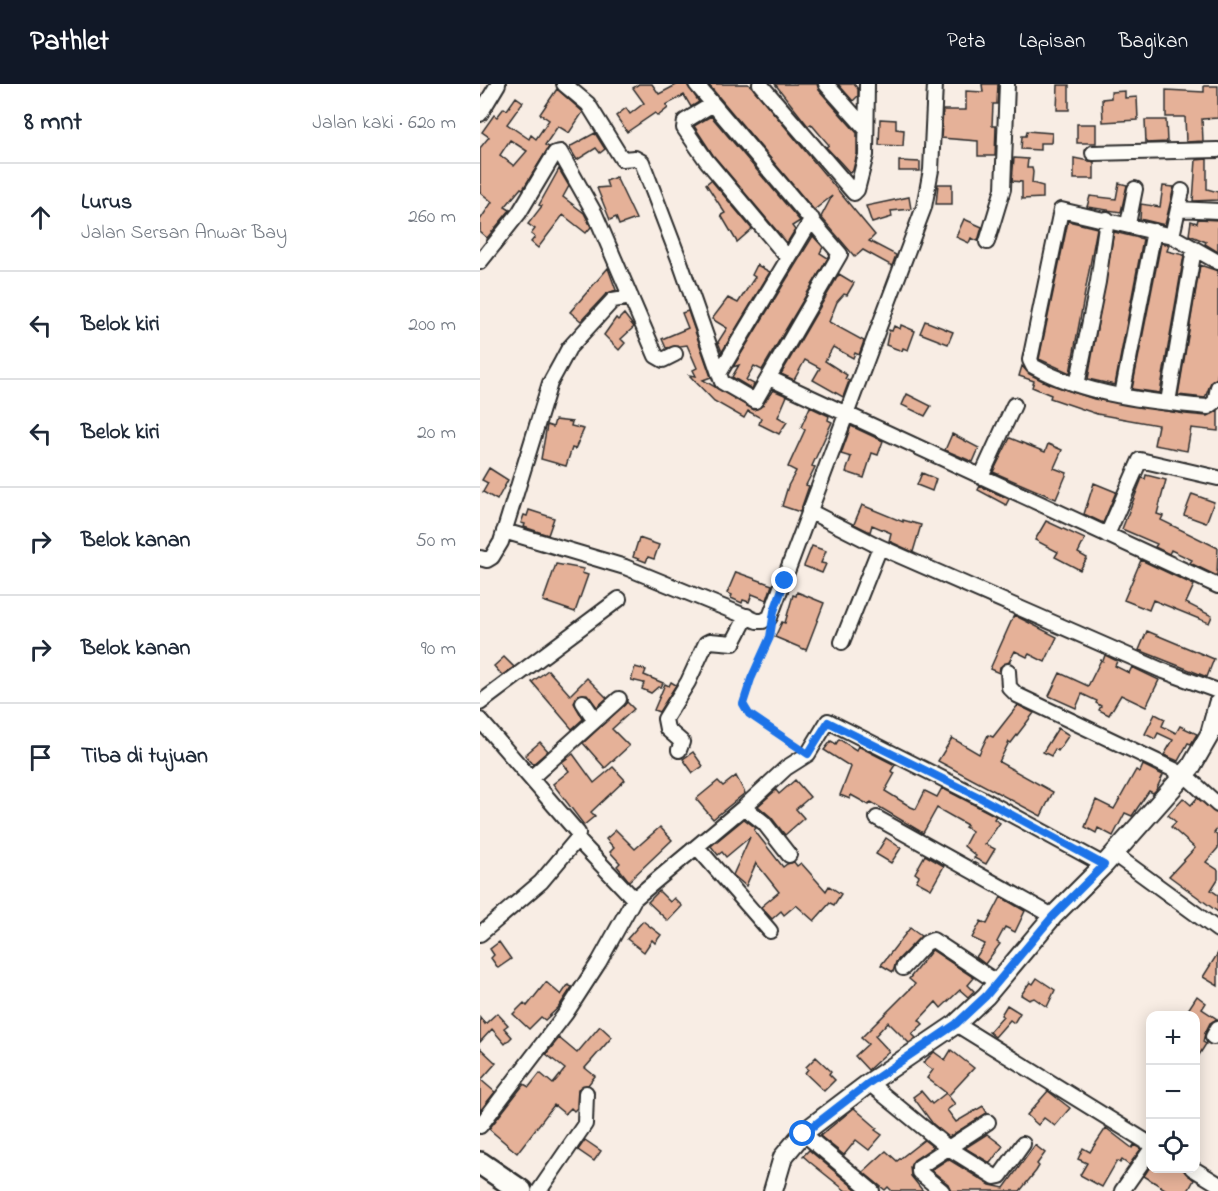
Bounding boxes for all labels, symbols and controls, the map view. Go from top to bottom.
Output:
text: Pathlet [30,22,109,63]
text: Peta [947,27,986,57]
text: Lapisan [1019,27,1085,57]
text: Bagikan [1118,27,1188,57]
text: 8 mnt [24,104,82,142]
text: Jalan kaki · 620 m [312,109,456,138]
text: Lurus [81,187,132,219]
icon: ahead [24,201,57,234]
text: 260 m [408,203,456,232]
text: Jalan Sersan Anwar Bay [81,219,287,248]
icon: left [24,309,57,342]
text: Belok kiri [81,309,160,341]
text: 200 m [408,311,456,340]
icon: left [24,417,57,450]
text: Belok kiri [81,417,160,449]
text: 20 m [417,419,456,448]
icon: right [24,525,57,558]
text: Belok kanan [81,525,190,557]
text: 50 m [415,527,456,556]
route end [771,567,797,593]
icon: right [24,633,57,666]
text: Belok kanan [81,633,190,665]
text: 90 m [421,635,456,664]
icon: arrive [24,741,57,774]
text: Tiba di tujuan [81,741,208,773]
map controls [1146,1011,1200,1173]
button: + [1146,1011,1200,1065]
button: − [1146,1065,1200,1119]
button: locate [1146,1119,1200,1173]
route start [789,1120,815,1146]

